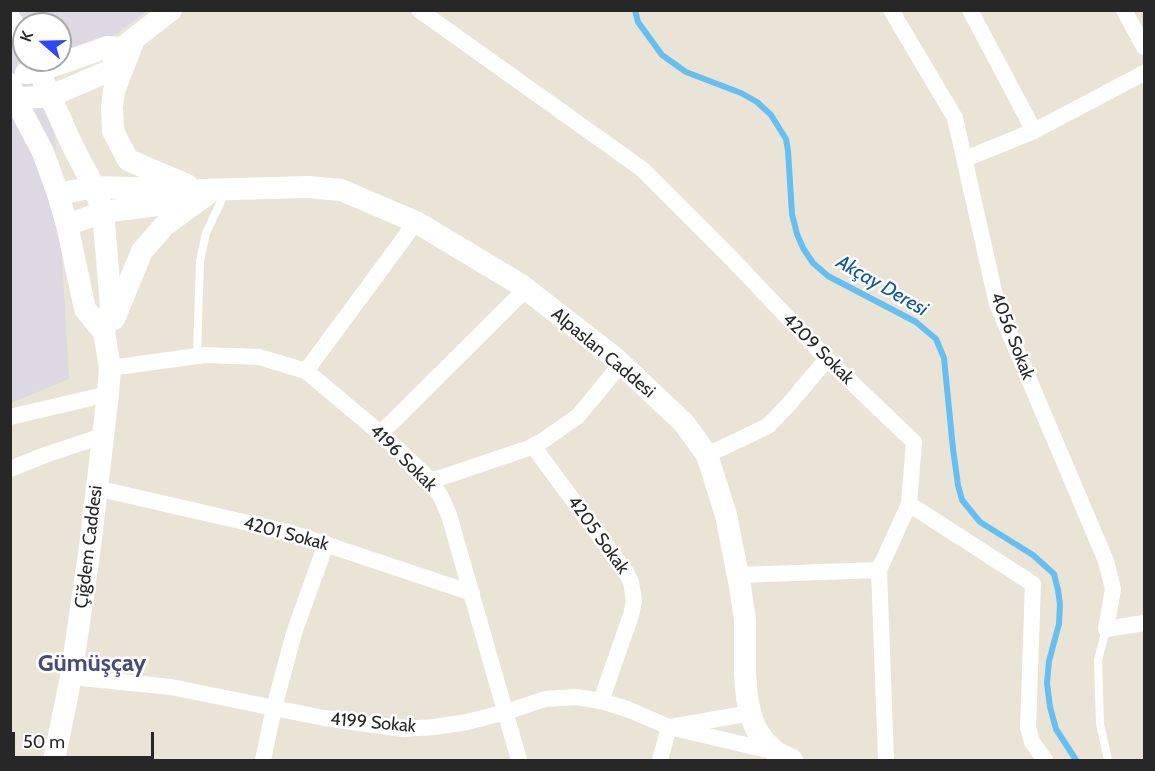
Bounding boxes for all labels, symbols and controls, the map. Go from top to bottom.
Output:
north arrow [12,12,72,72]
text: K [16,28,37,44]
water label: Akçay Deresi [832,250,932,322]
street label: 4056 Sokak [985,289,1039,383]
street label: Alpaslan Caddesi [547,303,659,403]
street label: 4209 Sokak [778,309,858,389]
street label: 4196 Sokak [365,420,441,496]
street label: Çiğdem Caddesi [71,484,107,610]
street label: 4205 Sokak [562,492,634,578]
street label: 4201 Sokak [241,512,331,556]
district label: Gümüşçay [38,650,146,678]
street label: 4199 Sokak [329,708,417,738]
scale bar [15,720,158,758]
text: 50 m [23,731,65,753]

